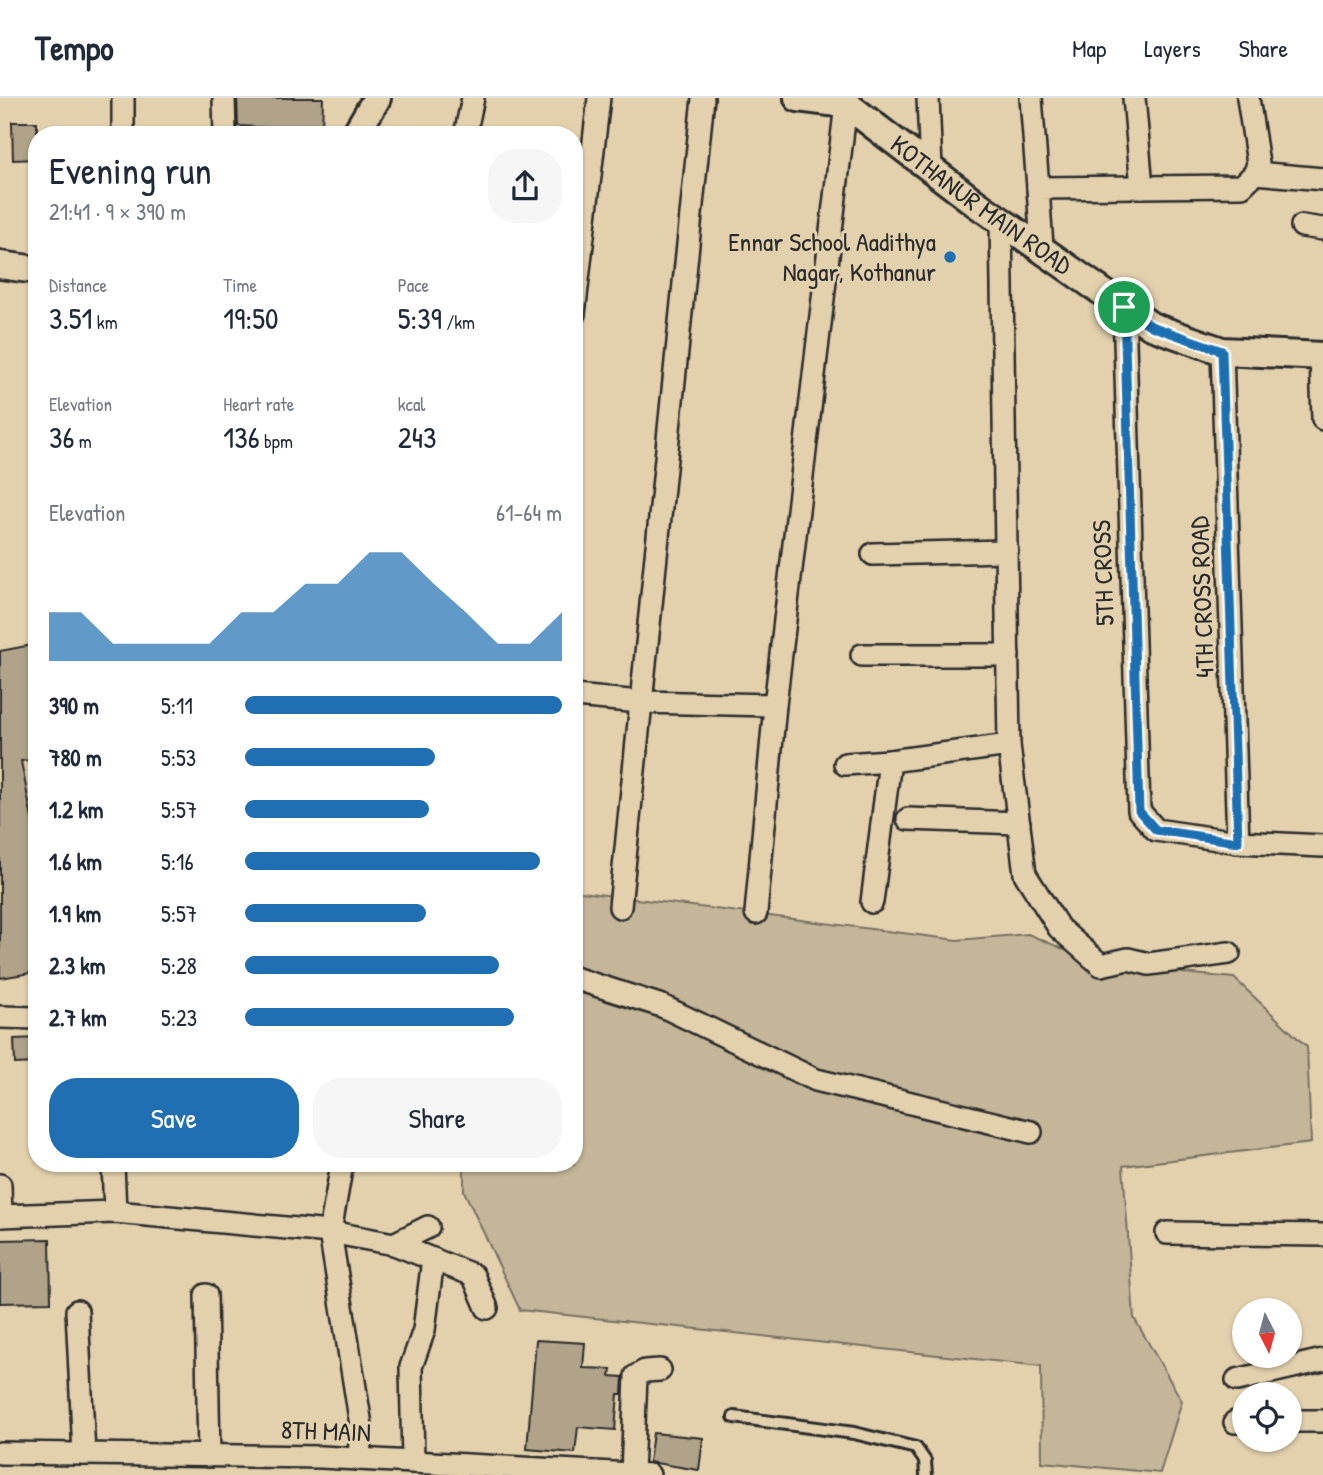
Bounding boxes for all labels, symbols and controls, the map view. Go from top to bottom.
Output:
text: Tempo [35,26,113,70]
text: Map [1072,32,1106,64]
text: Layers [1144,32,1201,64]
text: Share [1239,32,1288,64]
street label: KOTHANUR MAIN ROAD [884,126,1080,283]
text: Evening run [49,144,212,196]
button: share [488,149,562,223]
text: 21:41 · 9 × 390 m [49,196,186,227]
place label: Ennar School Aadithya Nagar, Kothanur [728,224,936,289]
marker: Ennar School Aadithya Nagar, Kothanur [942,249,958,265]
text: Distance [49,272,107,298]
text: Time [223,272,257,298]
text: Pace [398,272,429,298]
pin [1094,277,1154,337]
icon: arrive [1105,288,1143,326]
text: 3.51 [49,298,92,338]
text: 19:50 [223,298,278,338]
text: 5:39 [398,298,442,338]
text: km [92,309,118,335]
text: /km [442,309,475,335]
text: Elevation [49,391,112,417]
text: Heart rate [223,391,294,417]
text: kcal [398,391,425,417]
text: 36 [49,417,74,457]
text: 136 [223,417,260,457]
text: 243 [398,417,436,457]
text: m [74,428,92,454]
text: bpm [260,428,293,454]
text: Elevation [49,497,125,528]
text: 61–64 m [496,497,562,528]
street label: 4TH CROSS ROAD [1181,515,1222,678]
street label: 5TH CROSS [1083,520,1122,626]
text: 390 m [49,690,99,721]
text: 5:11 [161,690,193,721]
text: 780 m [49,742,102,773]
text: 5:53 [161,742,196,773]
text: 1.2 km [49,794,104,825]
text: 5:57 [161,794,197,825]
text: 1.6 km [49,846,102,877]
text: 5:16 [161,846,194,877]
text: 1.9 km [49,898,101,929]
text: 5:57 [161,898,197,929]
text: 2.3 km [49,950,105,981]
text: 5:28 [161,950,197,981]
text: 2.7 km [49,1002,107,1033]
text: 5:23 [161,1002,197,1033]
button: Save [49,1078,299,1158]
button: Share [313,1078,562,1158]
north arrow [1232,1298,1302,1368]
map controls [1232,1298,1302,1452]
button: locate [1232,1382,1302,1452]
street label: 8TH MAIN [281,1411,371,1450]

